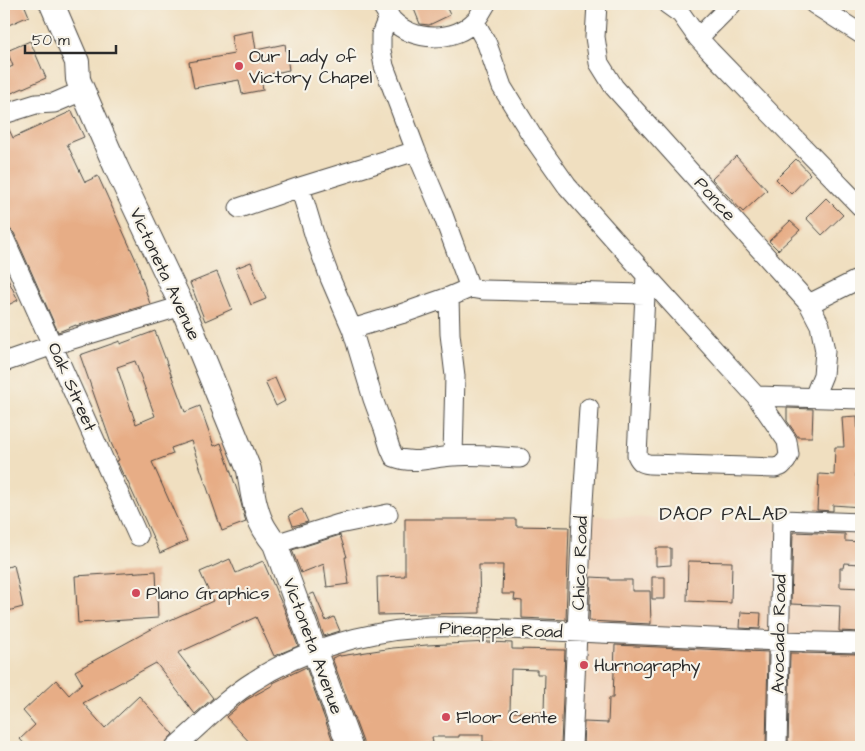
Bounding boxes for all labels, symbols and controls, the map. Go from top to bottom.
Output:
scale bar [25,22,116,54]
text: 50 m [32,30,70,51]
place label: Our Lady of Victory Chapel [249,44,372,91]
marker: Our Lady of Victory Chapel [233,60,245,72]
street label: Ponce [688,171,742,227]
street label: Victoneta Avenue [123,204,207,345]
street label: Oak Street [41,339,103,436]
district label: DAOP PALAD [660,501,788,528]
street label: Chico Road [566,515,594,611]
street label: Victoneta Avenue [277,574,349,718]
street label: Avocado Road [765,574,793,694]
place label: Plano Graphics [146,581,269,606]
marker: Plano Graphics [130,587,142,599]
street label: Pineapple Road [439,615,563,645]
place label: Hurnography [594,653,700,679]
marker: Hurnography [578,659,590,671]
place label: Floor Cente [456,705,557,730]
marker: Floor Cente [440,711,452,723]

